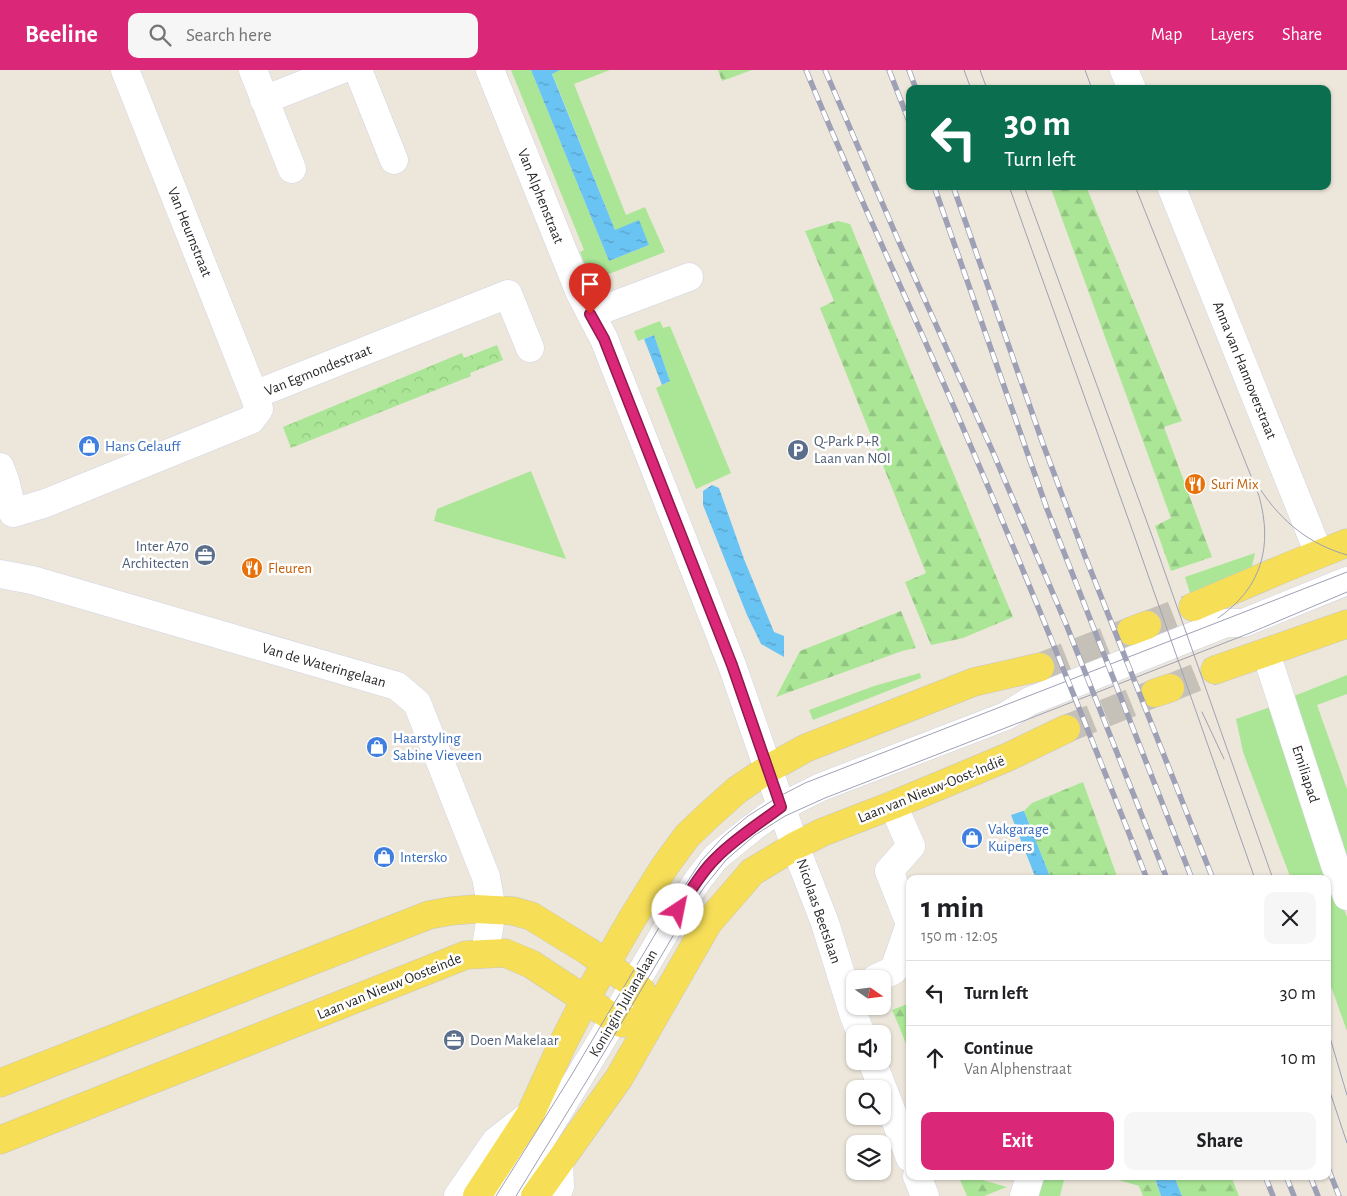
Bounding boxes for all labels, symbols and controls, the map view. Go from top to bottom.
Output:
search box [128,13,478,58]
icon: search [146,21,174,49]
text: Beeline [25,23,98,47]
text: Search here [186,26,272,45]
text: Map [1151,26,1182,44]
text: Layers [1210,26,1254,44]
text: Share [1282,26,1322,44]
icon: left [921,105,986,170]
text: 30 m [1004,107,1071,142]
street label: Van Alphenstraat [515,147,566,246]
text: Turn left [1004,148,1076,170]
street label: Van Heurnstraat [165,185,214,279]
pin [569,263,611,314]
icon: arrive [576,270,604,298]
street label: Anna van Hannoverstraat [1210,299,1279,441]
street label: Van Egmondestraat [263,342,374,399]
shop icon: Hans Gelauff [77,434,101,458]
place label: Q-Park P+R Laan van NOI [814,434,891,466]
parking icon: Q-Park P+R Laan van NOI [786,438,810,462]
place label: Hans Gelauff [105,439,182,454]
restaurant icon: Suri Mix [1183,472,1207,496]
place label: Suri Mix [1211,477,1259,492]
place label: Inter A70 Architecten [122,539,189,571]
office icon: Inter A70 Architecten [193,543,217,567]
restaurant icon: Fleuren [240,556,264,580]
place label: Fleuren [268,561,312,576]
street label: Van de Wateringelaan [260,641,388,690]
place label: Haarstyling Sabine Vieveen [393,731,482,763]
shop icon: Haarstyling Sabine Vieveen [365,735,389,759]
street label: Emiliapad [1289,744,1322,805]
street label: Laan van Nieuw-Oost-Indië [856,753,1007,826]
place label: Vakgarage Kuipers [988,822,1049,854]
shop icon: Vakgarage Kuipers [960,826,984,850]
shop icon: Intersko [372,845,396,869]
place label: Intersko [400,850,447,865]
street label: Nicolaas Beetslaan [794,857,843,966]
position arrow [651,883,703,935]
button: close [1264,892,1316,944]
text: 1 min [921,893,984,923]
text: 150 m · 12:05 [921,928,998,944]
street label: Koningin Julianalaan [587,947,660,1060]
street label: Laan van Nieuw Oosteinde [315,951,464,1022]
north arrow [846,970,891,1015]
map controls [846,970,891,1180]
icon: left [921,979,949,1007]
text: Turn left [964,984,1028,1003]
text: 30 m [1280,984,1316,1003]
button: sound [846,1025,891,1070]
office icon: Doen Makelaar [442,1028,466,1052]
place label: Doen Makelaar [470,1033,559,1048]
text: Continue [964,1039,1033,1058]
icon: ahead [921,1044,949,1072]
text: 10 m [1281,1049,1316,1068]
text: Van Alphenstraat [964,1061,1072,1077]
button: search [846,1080,891,1125]
button: Exit [921,1112,1114,1170]
button: Share [1124,1112,1316,1170]
button: layers [846,1135,891,1180]

